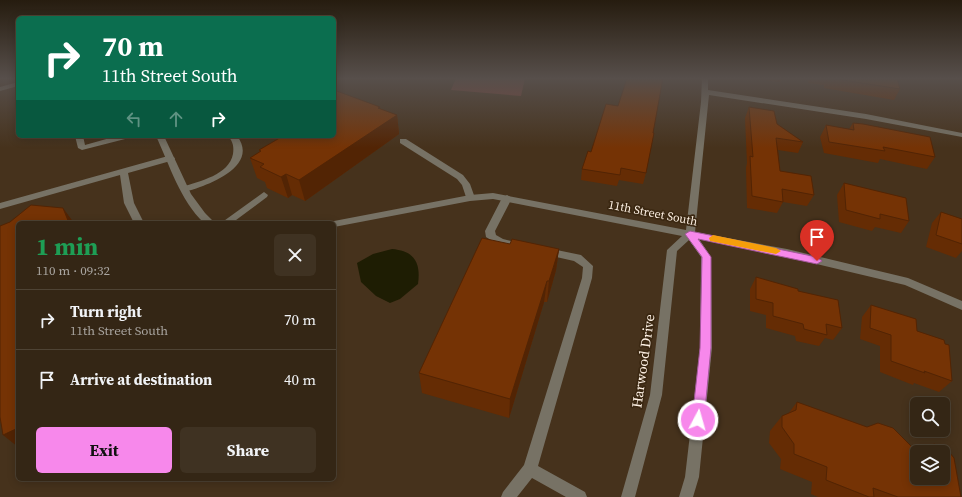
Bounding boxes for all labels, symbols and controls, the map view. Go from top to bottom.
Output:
text: 70 m [102,27,164,65]
icon: right [36,32,88,84]
text: 11th Street South [102,63,238,88]
icon: left [123,108,145,130]
icon: ahead [165,108,187,130]
icon: right [207,108,229,130]
street label: 11th Street South [607,197,699,229]
pin [800,220,834,261]
icon: arrive [806,226,828,248]
text: 1 min [36,230,98,263]
button: close [274,234,316,276]
text: 110 m · 09:32 [36,262,110,279]
text: Turn right [70,301,142,322]
icon: right [36,309,58,331]
text: 70 m [284,309,316,330]
street label: Harwood Drive [627,313,659,409]
text: 11th Street South [70,322,168,339]
icon: arrive [36,369,58,391]
text: Arrive at destination [70,369,212,390]
text: 40 m [284,369,316,390]
map controls [910,397,950,485]
button: search [910,397,950,437]
position arrow [677,399,719,441]
button: Exit [36,427,172,473]
button: Share [180,427,316,473]
button: layers [910,445,950,485]

